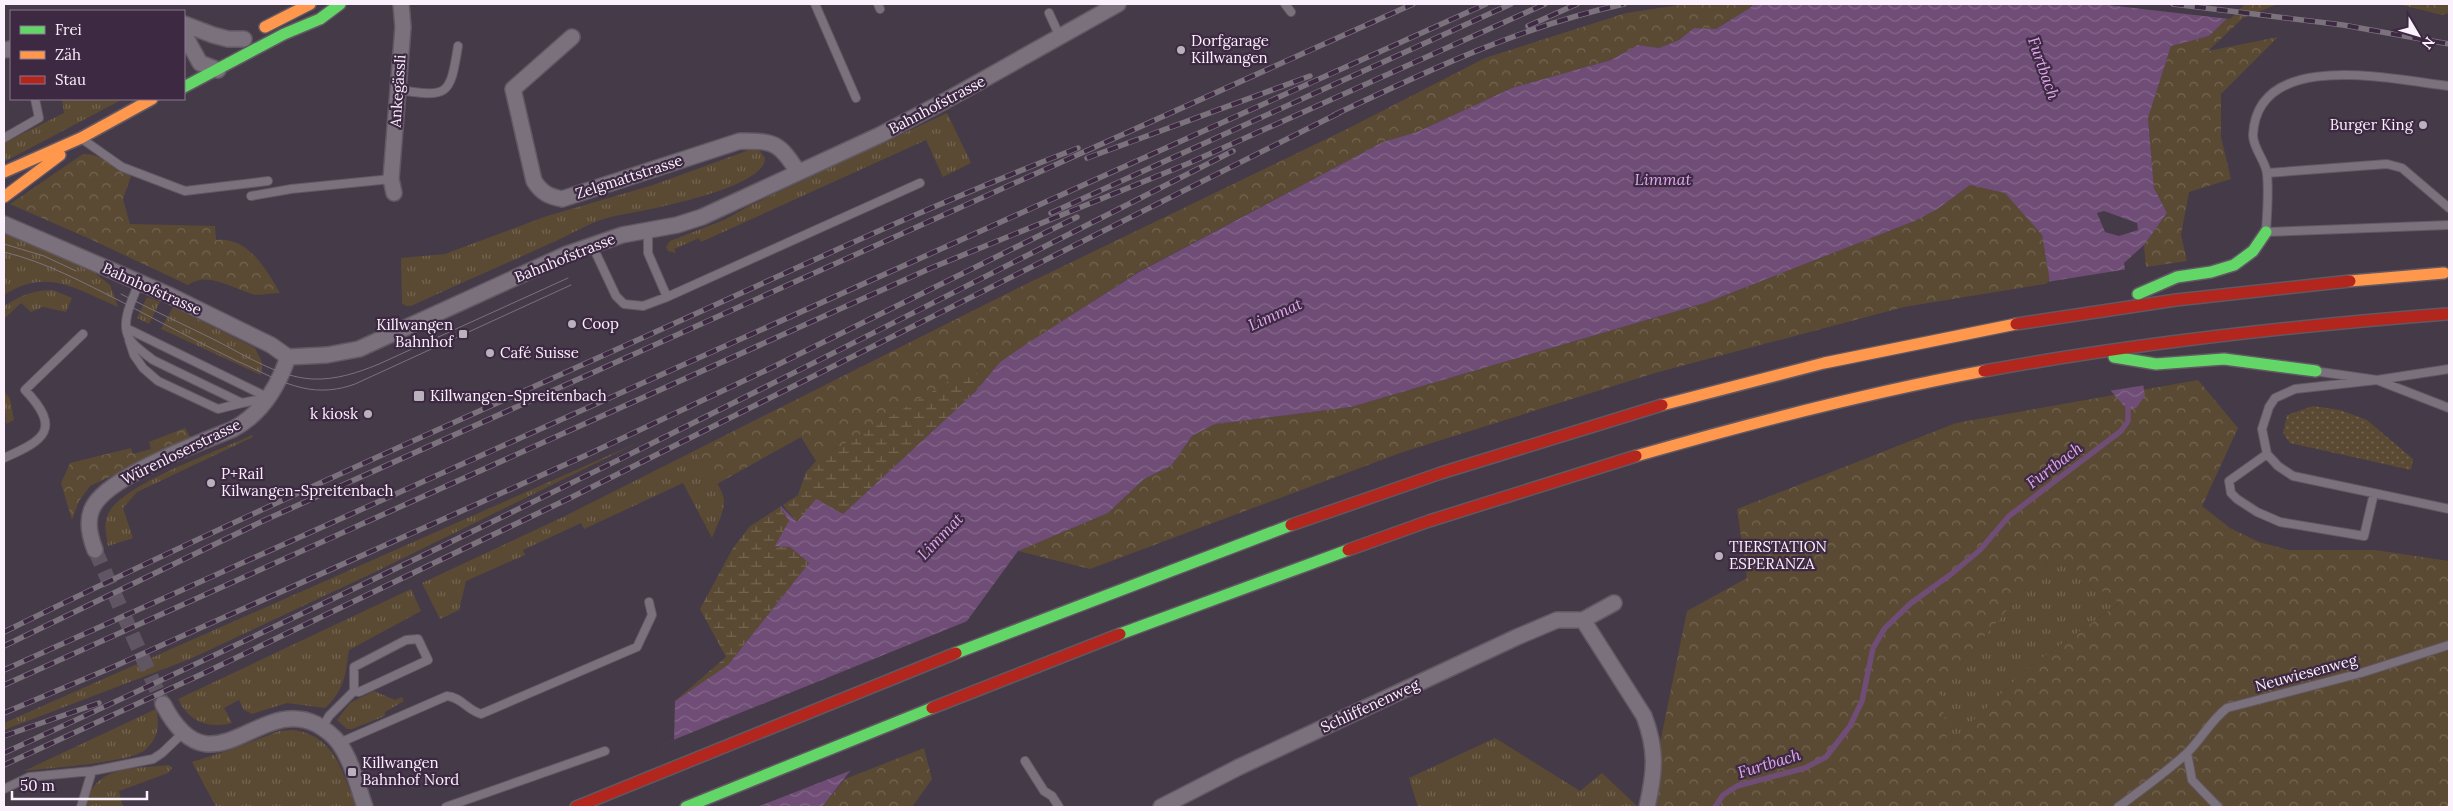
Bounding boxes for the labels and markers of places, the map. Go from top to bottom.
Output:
place label: Dorfgarage Killwangen [1191,31,1269,67]
marker: Dorfgarage Killwangen [1175,44,1187,56]
place label: Burger King [2330,115,2414,134]
marker: Burger King [2417,119,2429,131]
place label: Coop [582,314,619,333]
place label: Killwangen Bahnhof [376,315,454,351]
marker: Coop [566,318,578,330]
marker: Killwangen Bahnhof [457,328,469,340]
place label: Café Suisse [500,343,579,362]
marker: Café Suisse [484,347,496,359]
place label: Killwangen-Spreitenbach [430,386,607,405]
marker: Killwangen-Spreitenbach [412,389,426,403]
place label: k kiosk [310,404,358,423]
marker: k kiosk [362,408,374,420]
place label: P+Rail Kilwangen-Spreitenbach [221,464,394,500]
marker: P+Rail Kilwangen-Spreitenbach [205,477,217,489]
place label: TIERSTATION ESPERANZA [1729,537,1827,573]
marker: TIERSTATION ESPERANZA [1713,550,1725,562]
place label: Killwangen Bahnhof Nord [362,753,459,789]
marker: Killwangen Bahnhof Nord [346,766,358,778]

